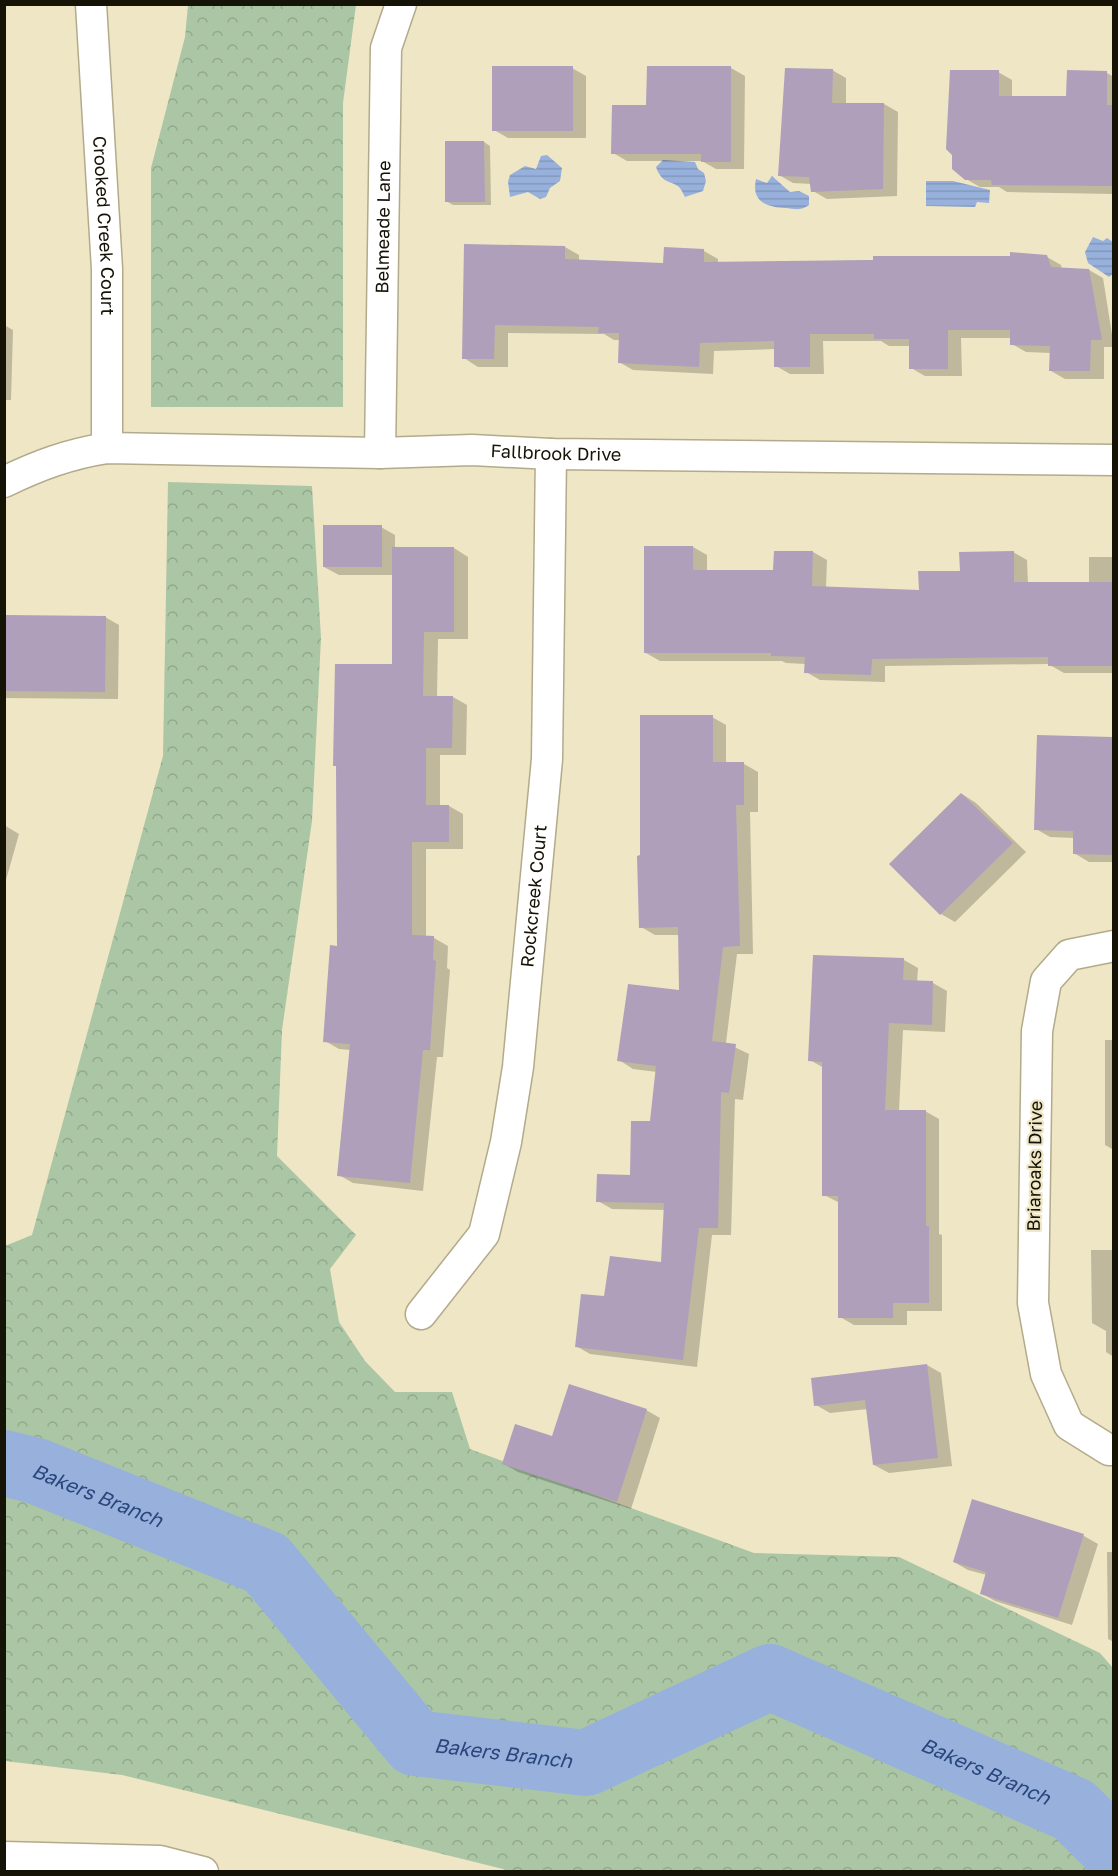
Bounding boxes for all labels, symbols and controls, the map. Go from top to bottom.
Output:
street label: Crooked Creek Court [89,135,119,315]
street label: Belmeade Lane [370,160,394,294]
street label: Fallbrook Drive [490,439,622,465]
street label: Rockcreek Court [515,824,551,968]
street label: Briaroaks Drive [1022,1100,1046,1232]
water label: Bakers Branch [29,1458,167,1532]
water label: Bakers Branch [433,1732,574,1772]
water label: Bakers Branch [918,1732,1055,1809]

